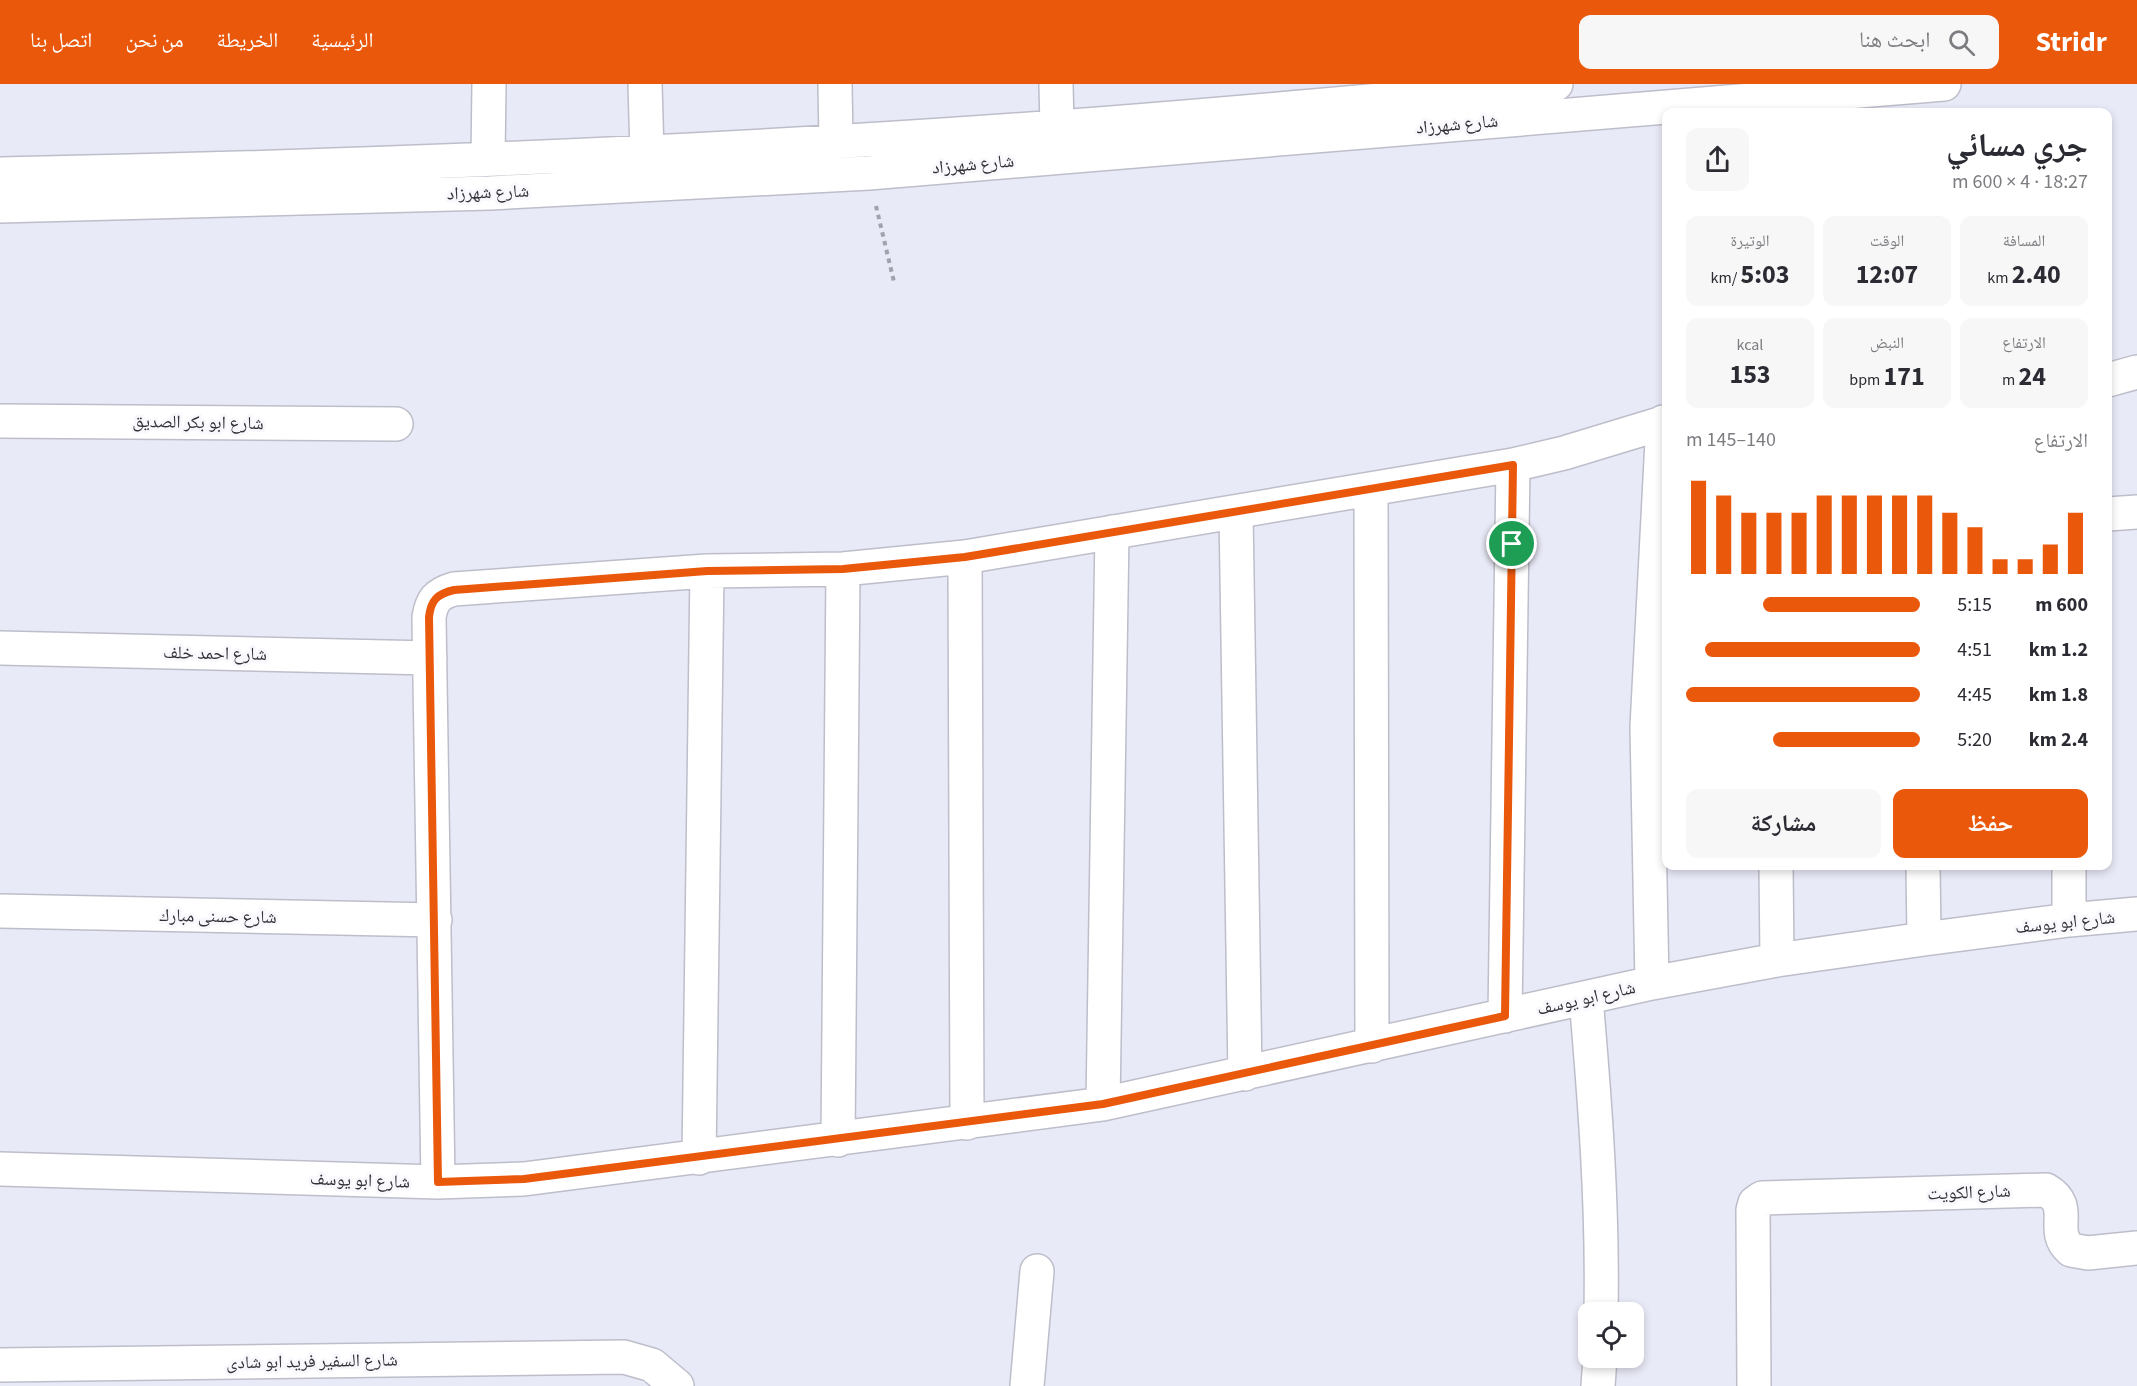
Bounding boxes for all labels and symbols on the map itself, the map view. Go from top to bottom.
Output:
street label: شارع شهرزاد [1415,108,1499,141]
street label: شارع شهرزاد [931,148,1015,181]
street label: شارع شهرزاد [446,179,530,206]
street label: شارع ابو بكر الصديق [132,409,264,436]
pin [1486,518,1537,569]
street label: شارع احمد خلف [163,640,267,667]
street label: شارع حسنى مبارك [159,903,277,930]
street label: شارع ابو يوسف [2014,905,2116,940]
street label: شارع ابو يوسف [1534,975,1638,1022]
street label: شارع ابو يوسف [309,1166,411,1195]
street label: شارع الكويت [1927,1179,2011,1206]
street label: شارع السفير فريد ابو شادى [226,1348,398,1375]

